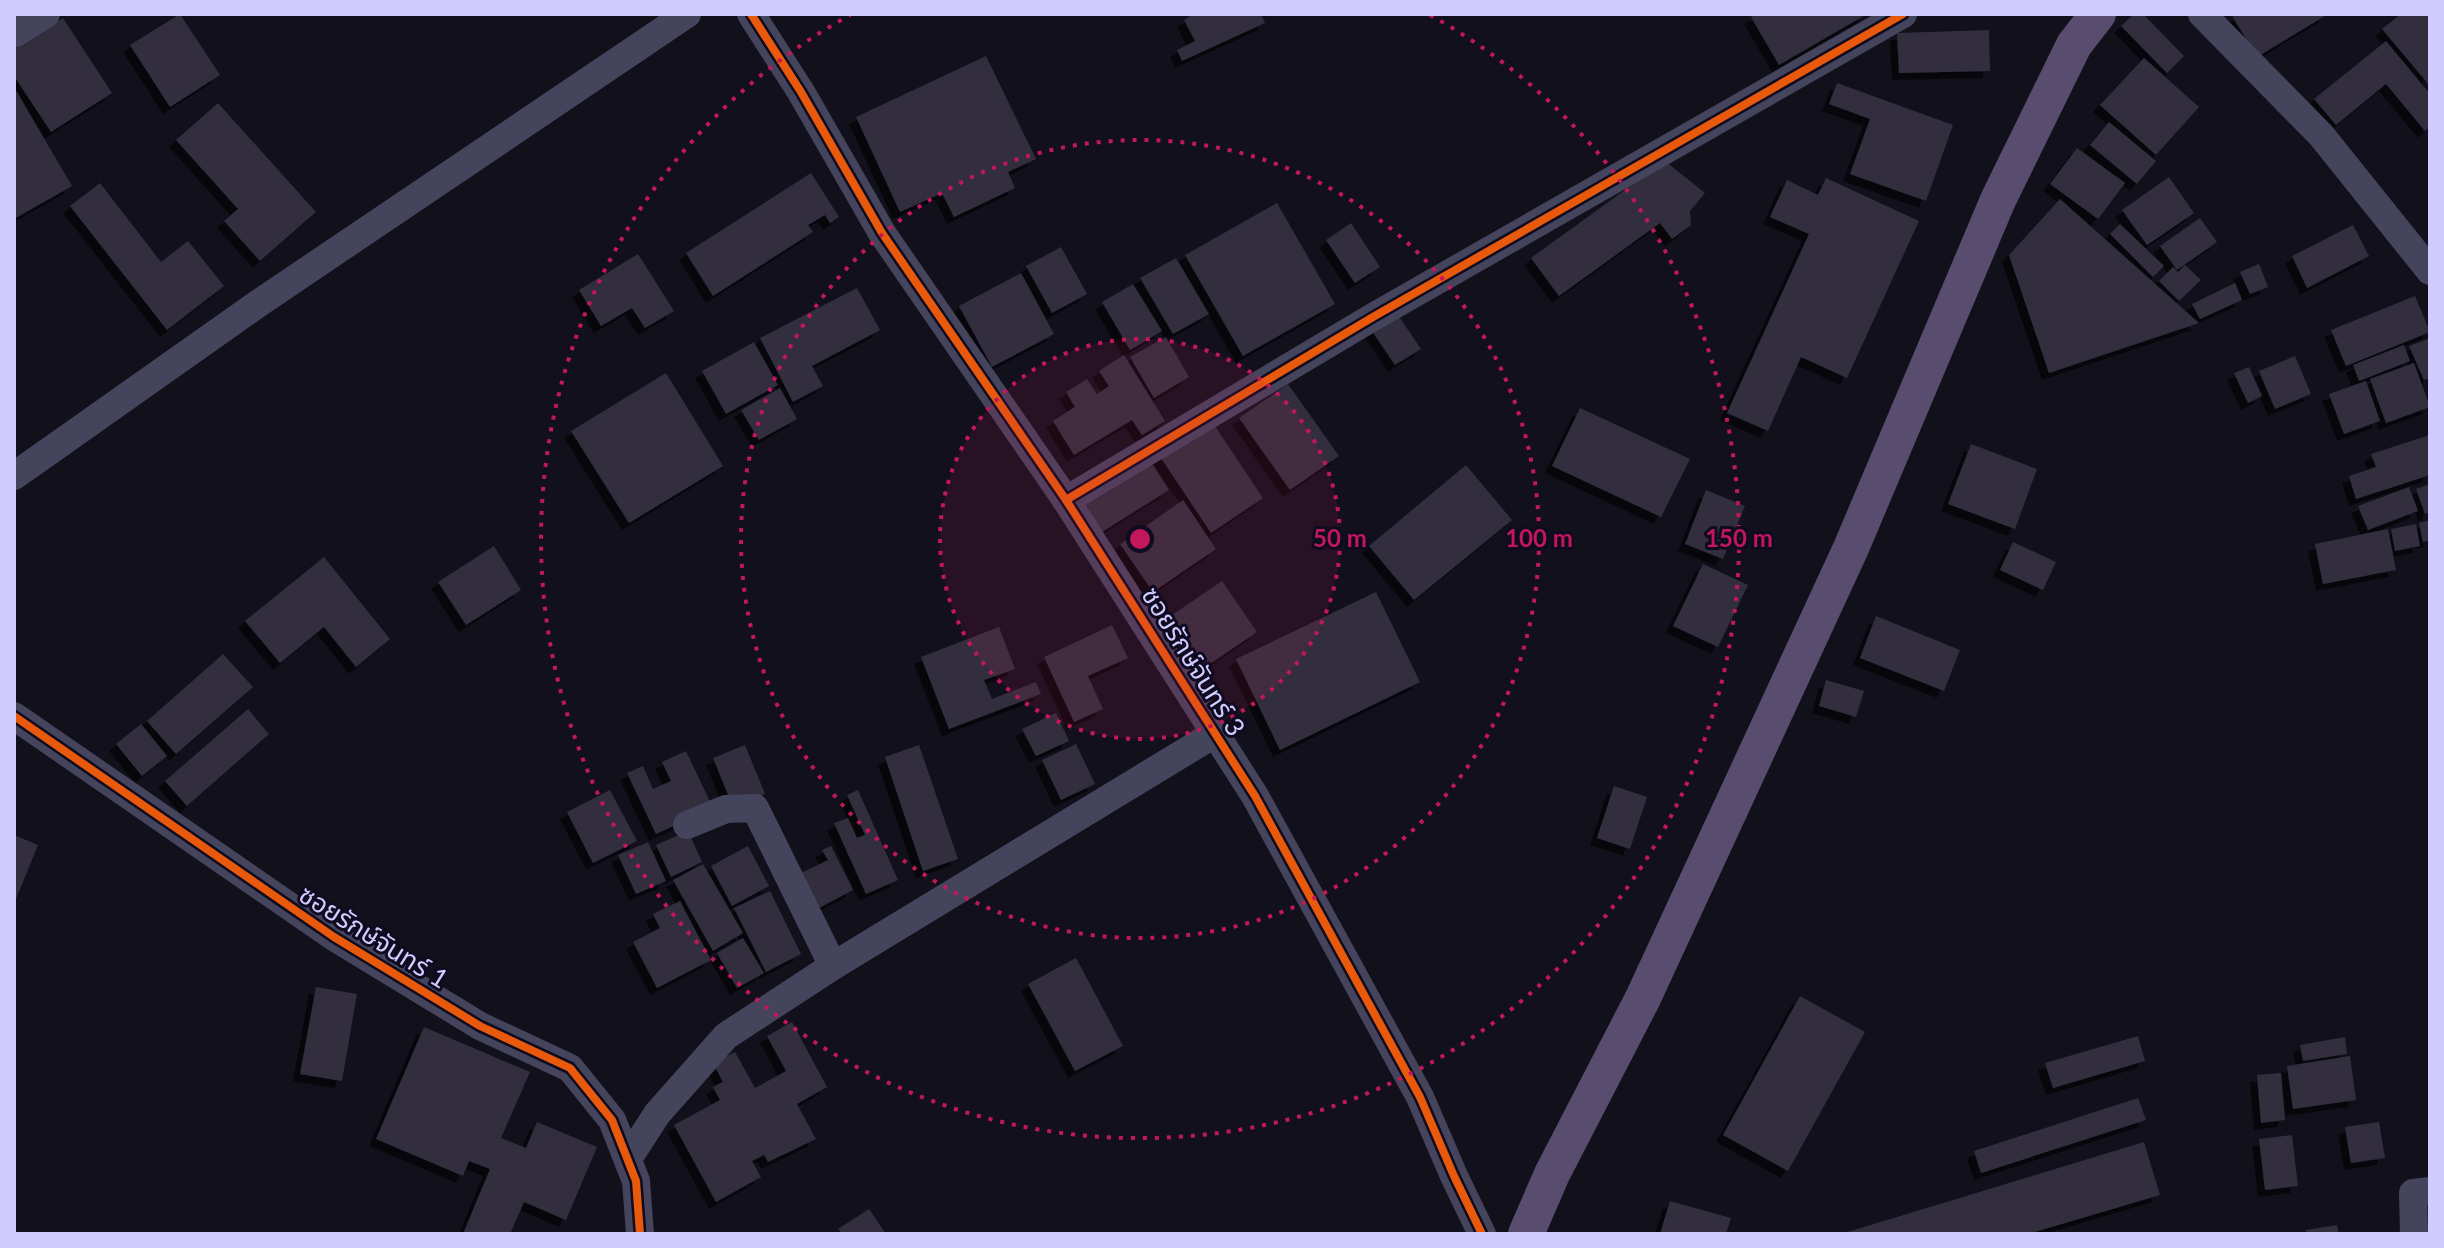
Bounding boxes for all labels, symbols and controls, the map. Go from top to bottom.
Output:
text: 50 m [1313,523,1367,552]
text: 100 m [1505,523,1573,552]
text: 150 m [1705,523,1773,552]
centre of rings [1126,525,1154,553]
street label: ซอยรักษ์จันทร์ 3 [1135,581,1253,741]
street label: ซอยรักษ์จันทร์ 1 [294,877,454,995]

